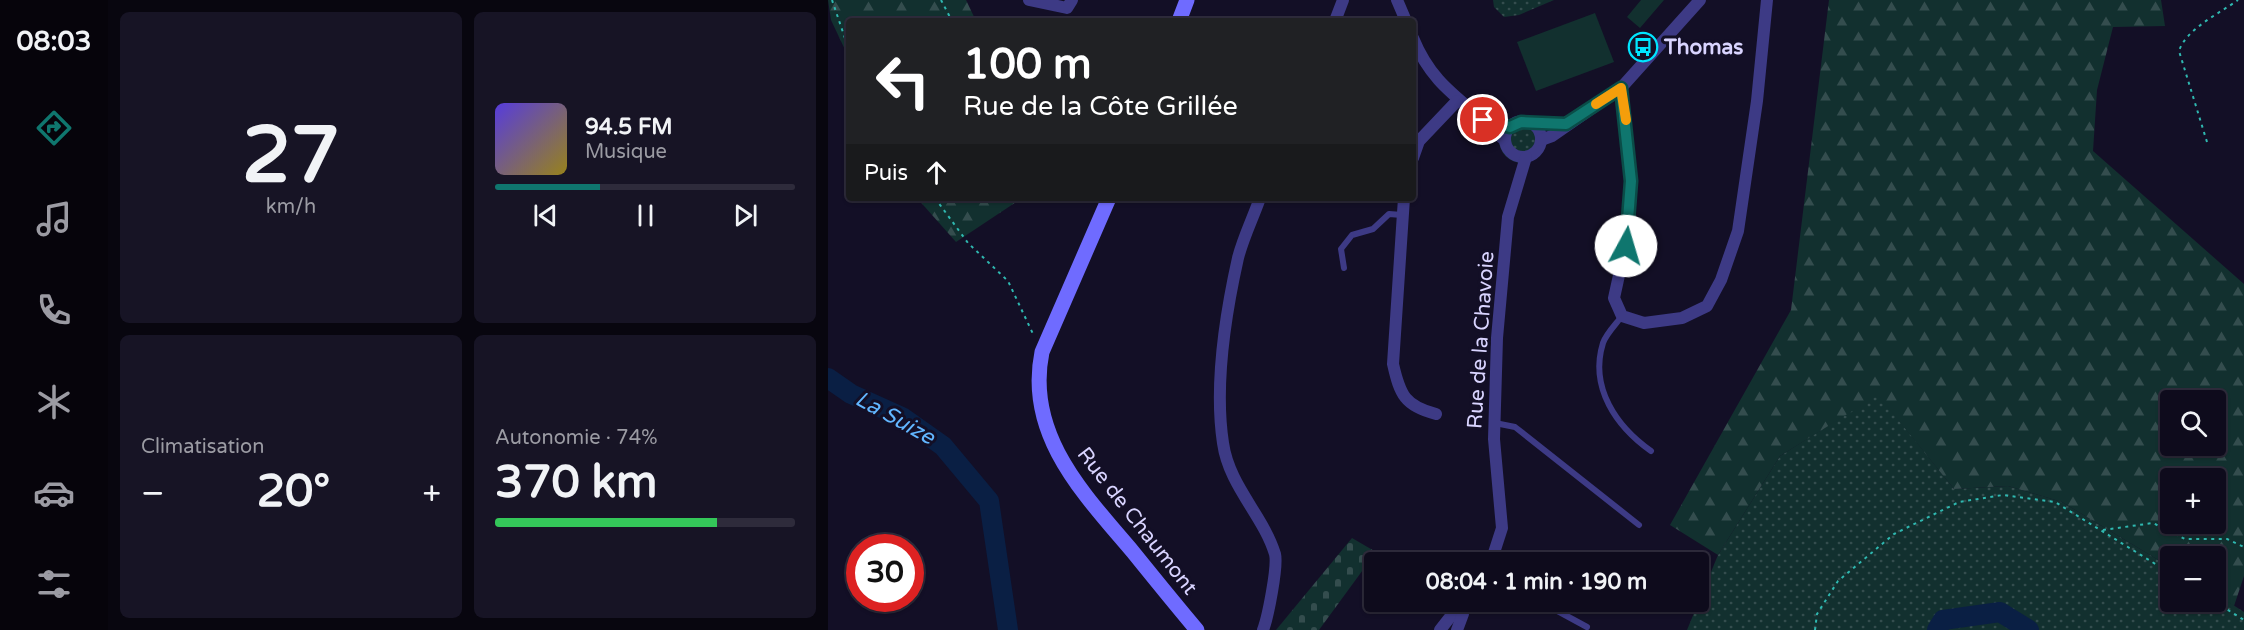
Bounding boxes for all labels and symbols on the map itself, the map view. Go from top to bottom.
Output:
bus stop icon: Thomas [1627,31,1659,63]
place label: Thomas [1663,35,1743,60]
pin [1457,94,1508,145]
position arrow [1594,214,1658,278]
street label: Rue de la Chavoie [1462,250,1500,430]
water label: La Suize [851,386,940,451]
street label: Rue de Chaumont [1072,442,1202,600]
speed limit sign: 30 [846,534,924,612]

